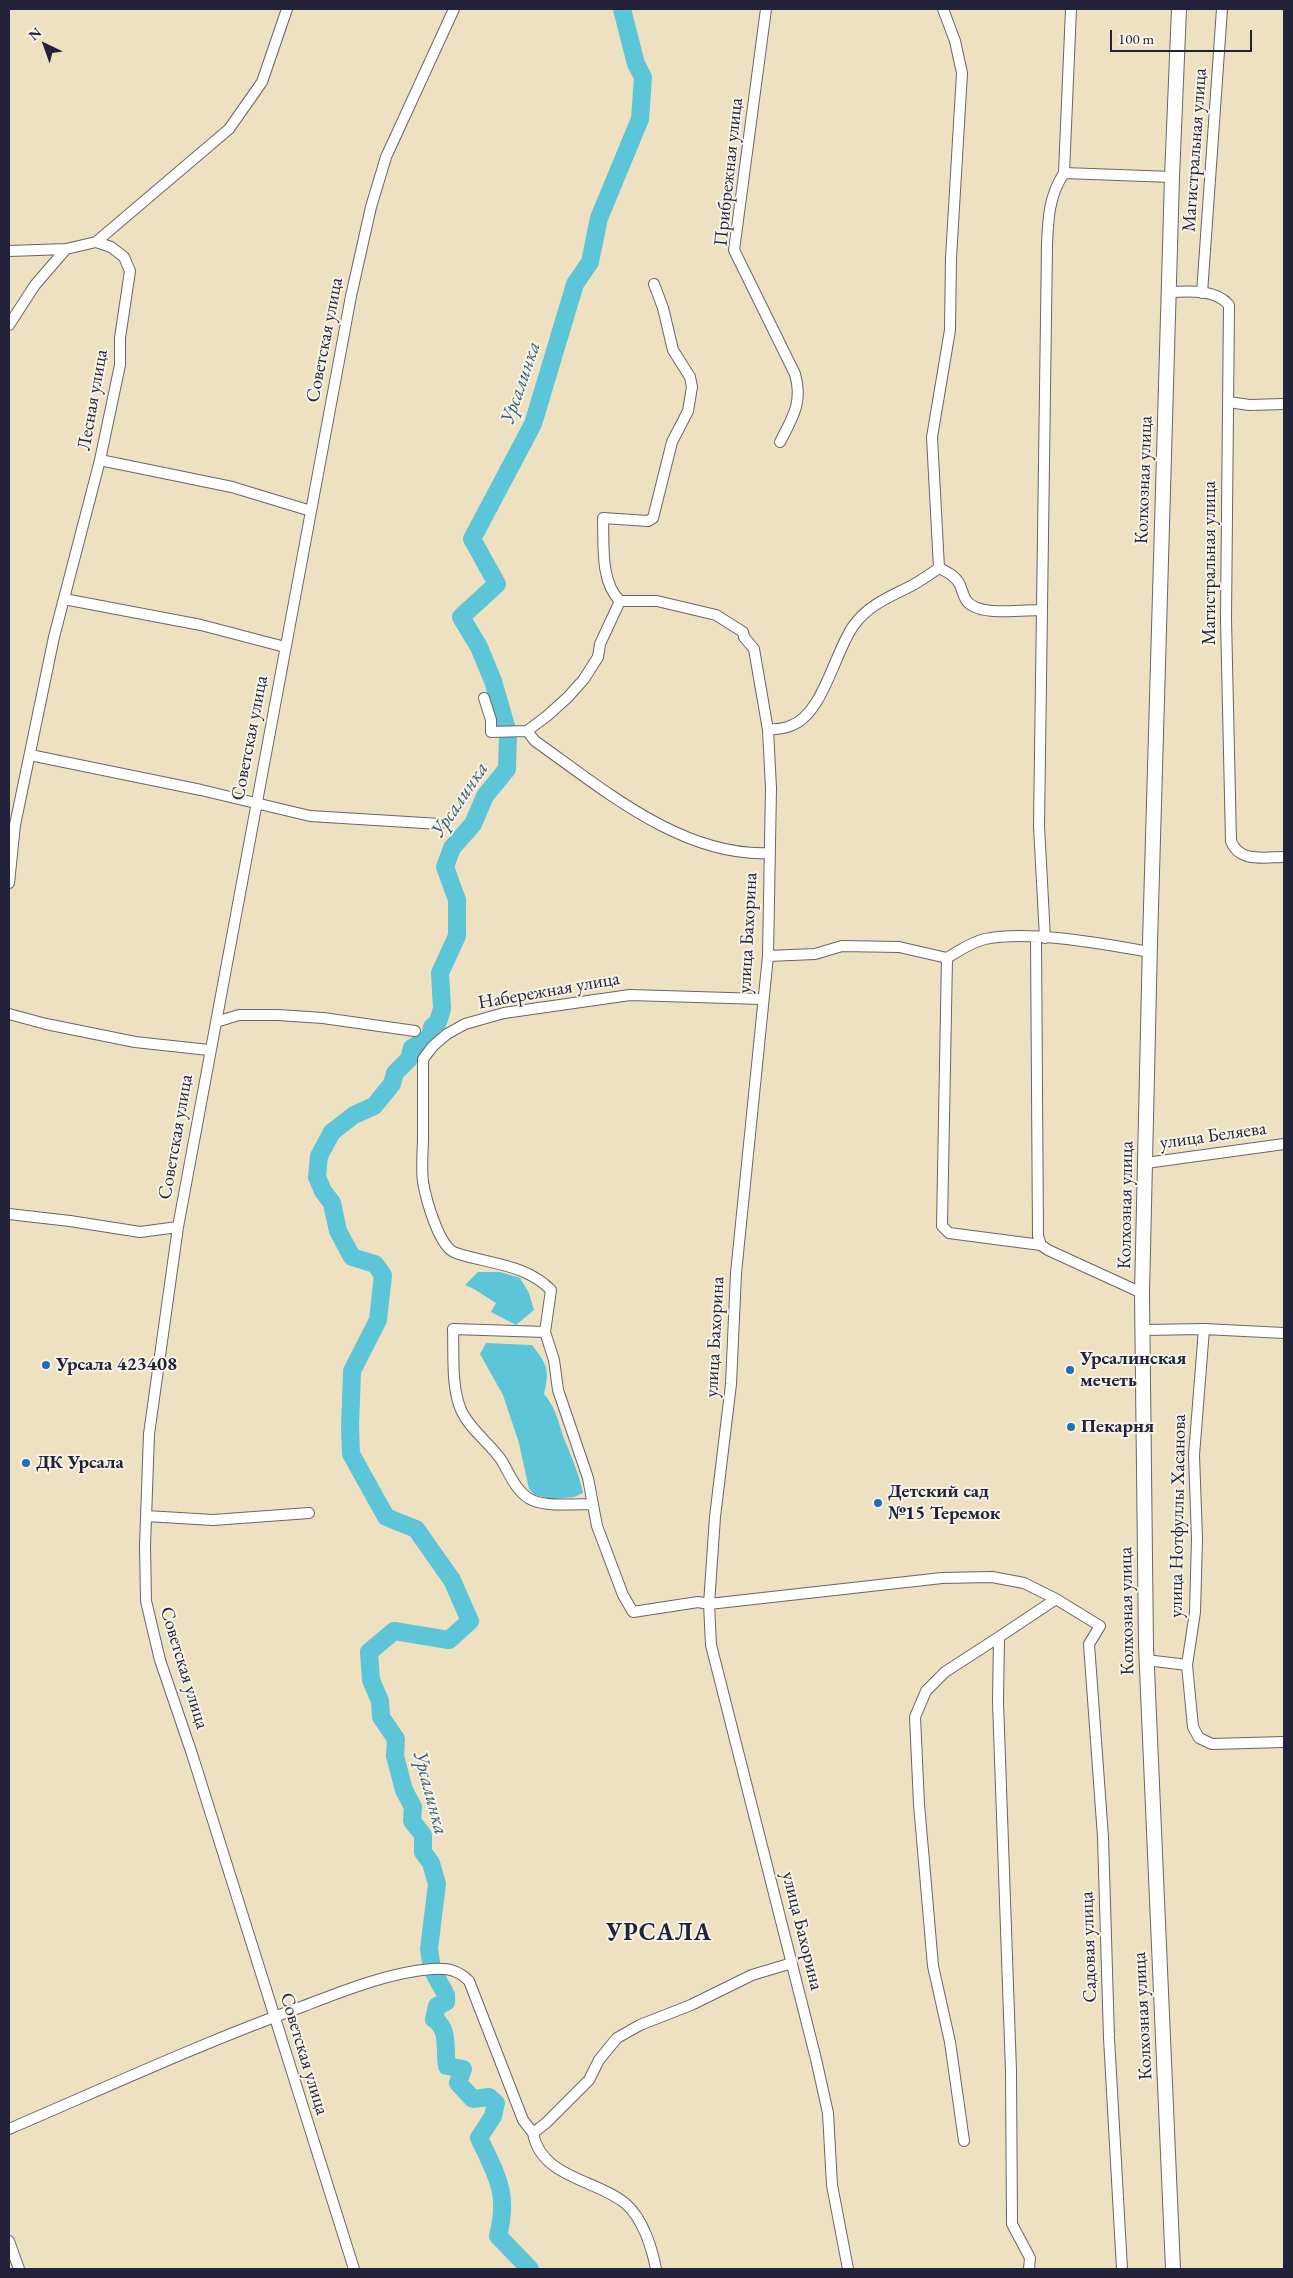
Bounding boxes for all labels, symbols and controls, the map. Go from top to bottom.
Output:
north arrow [20,20,70,70]
scale bar [1113,20,1256,52]
text: N [25,23,45,44]
text: 100 m [1118,29,1154,48]
street label: Магистральная улица [1178,67,1212,233]
street label: Прибрежная улица [710,97,748,247]
street label: Советская улица [302,276,348,404]
water label: Урсалинка [496,339,546,427]
street label: Лесная улица [73,348,113,452]
street label: Колхозная улица [1130,415,1158,545]
street label: Магистральная улица [1199,481,1221,645]
street label: Советская улица [227,674,273,802]
water label: Урсалинка [426,758,494,842]
street label: улица Бахорина [733,872,763,994]
street label: Набережная улица [476,967,622,1015]
street label: Советская улица [154,1073,198,1201]
street label: улица Беляева [1158,1117,1268,1155]
street label: Колхозная улица [1113,1141,1139,1269]
street label: улица Бахорина [700,1276,730,1398]
place label: Урсалинская мечеть [1080,1348,1186,1392]
place label: Урсала 423408 [56,1354,177,1376]
marker: Урсала 423408 [40,1359,52,1371]
marker: Урсалинская мечеть [1064,1364,1076,1376]
street label: улица Нотфуллы Хасанова [1165,1414,1191,1618]
place label: Пекарня [1081,1416,1154,1438]
marker: Пекарня [1065,1421,1077,1433]
place label: ДК Урсала [36,1452,124,1474]
marker: ДК Урсала [20,1457,32,1469]
place label: Детский сад №15 Теремок [888,1481,1000,1525]
marker: Детский сад №15 Теремок [872,1497,884,1509]
street label: Колхозная улица [1114,1547,1140,1675]
street label: Советская улица [155,1604,213,1732]
water label: Урсалинка [407,1749,453,1837]
street label: улица Бахорина [776,1869,828,1993]
street label: Садовая улица [1076,1891,1102,2003]
district label: УРСАЛА [605,1919,713,1947]
street label: Колхозная улица [1128,1951,1158,2081]
street label: Советская улица [275,1990,333,2118]

